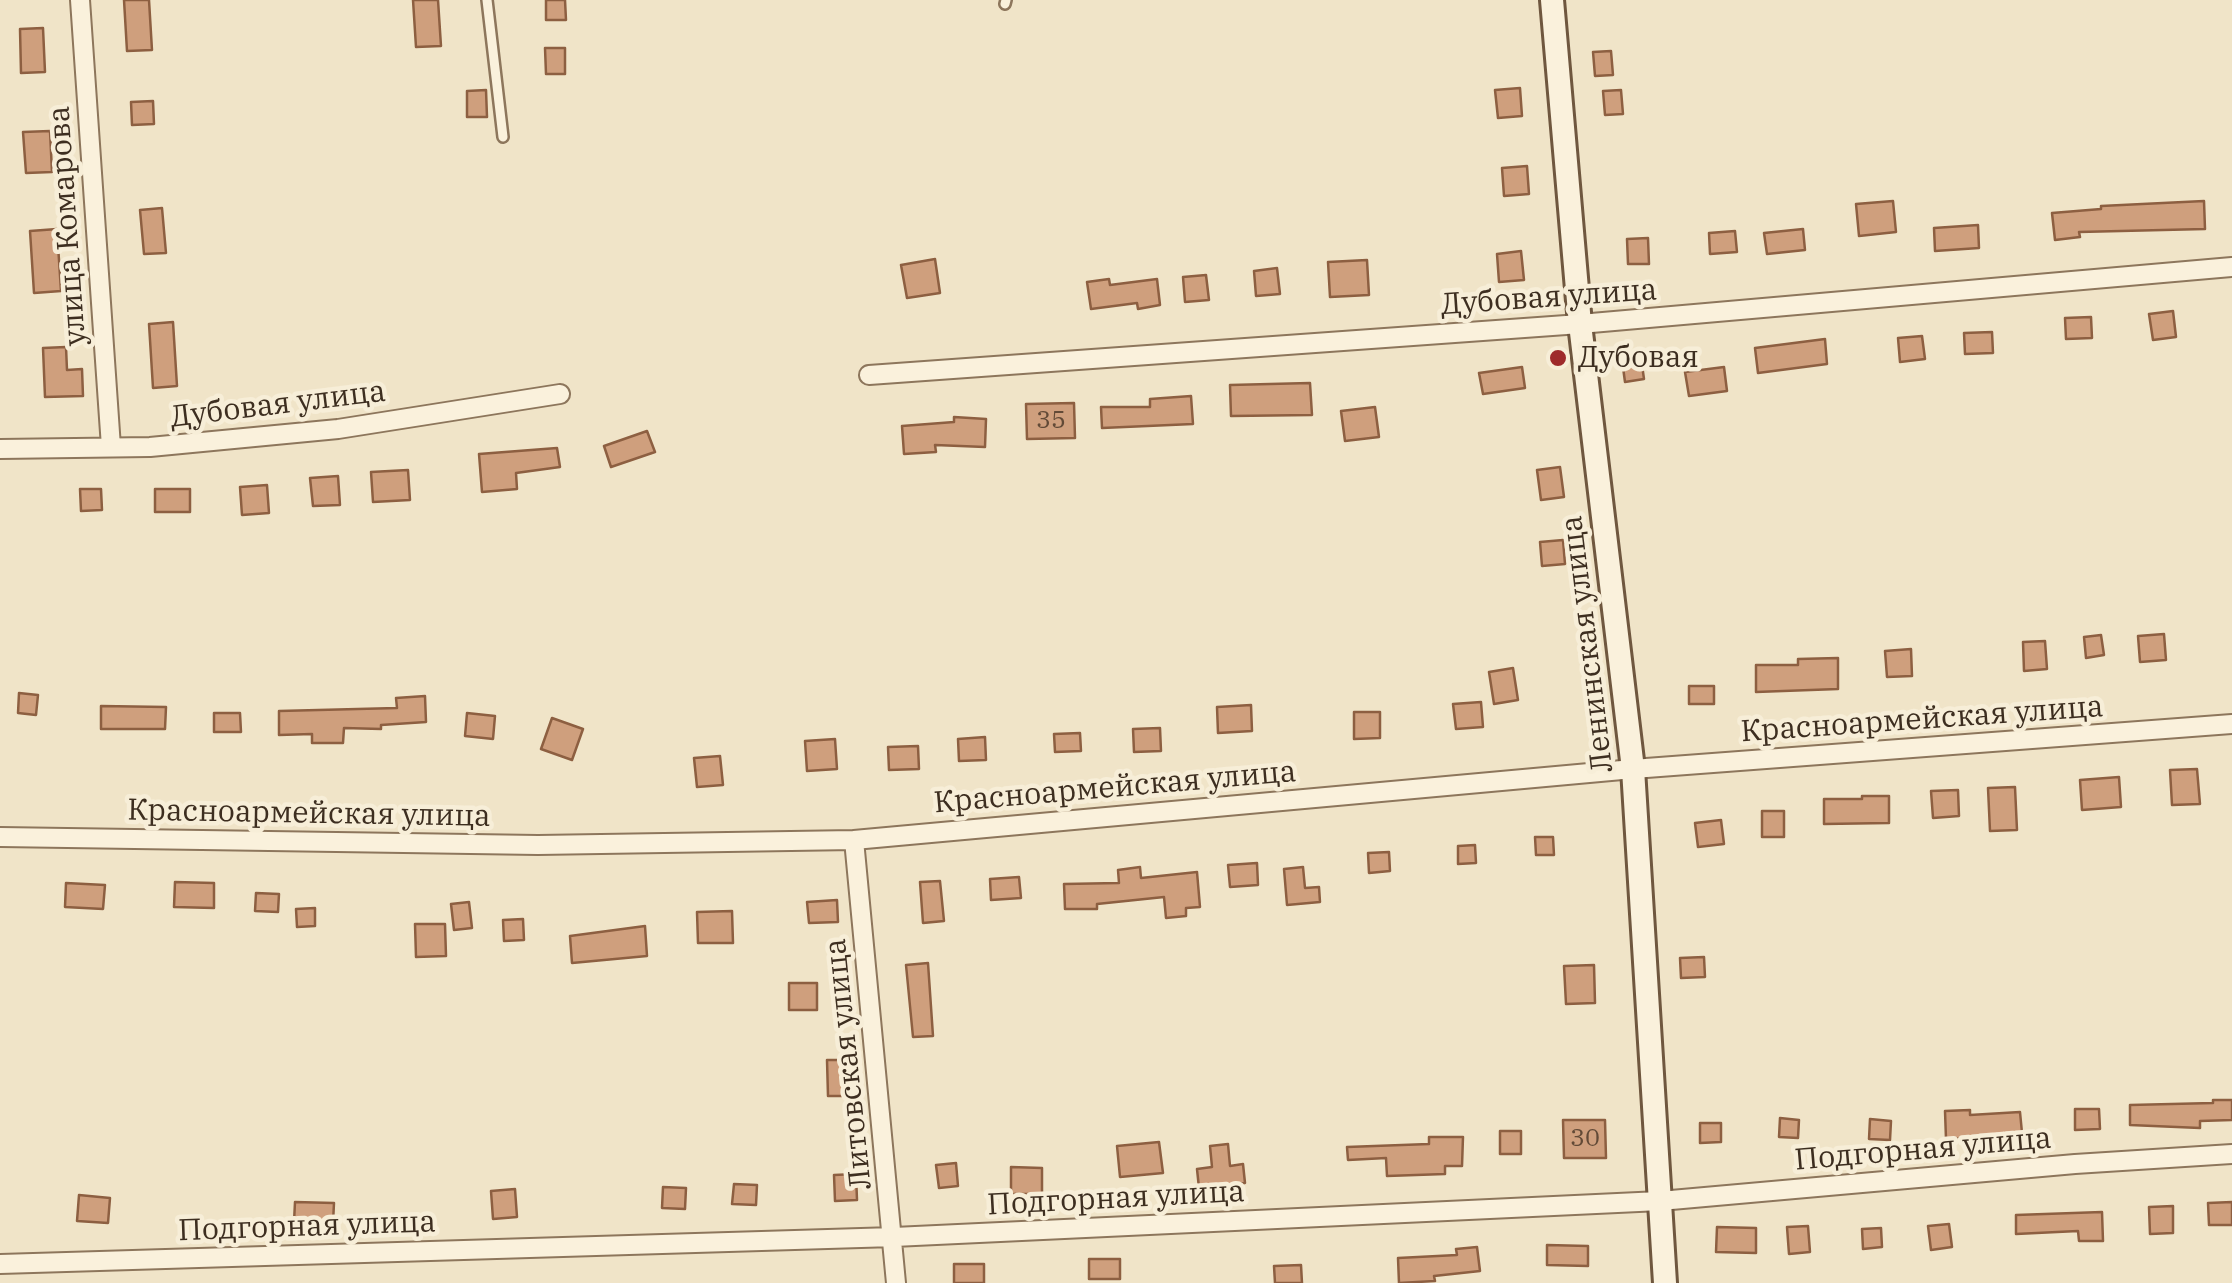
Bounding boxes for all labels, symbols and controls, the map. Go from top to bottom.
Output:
street label: улица Комарова [42,105,94,347]
street label: Дубовая улица [1440,272,1658,324]
place label: Дубовая [1578,340,1699,376]
marker: Дубовая [1547,347,1569,369]
street label: Дубовая улица [168,374,388,436]
house number: 35 [1036,406,1066,436]
street label: Ленинская улица [1554,514,1622,774]
street label: Красноармейская улица [1740,689,2104,751]
street label: Красноармейская улица [932,754,1298,822]
street label: Красноармейская улица [127,793,491,835]
street label: Литовская улица [818,937,880,1191]
street label: Подгорная улица [1793,1121,2053,1179]
house number: 30 [1570,1124,1600,1154]
street label: Подгорная улица [986,1174,1246,1224]
street label: Подгорная улица [178,1205,436,1249]

